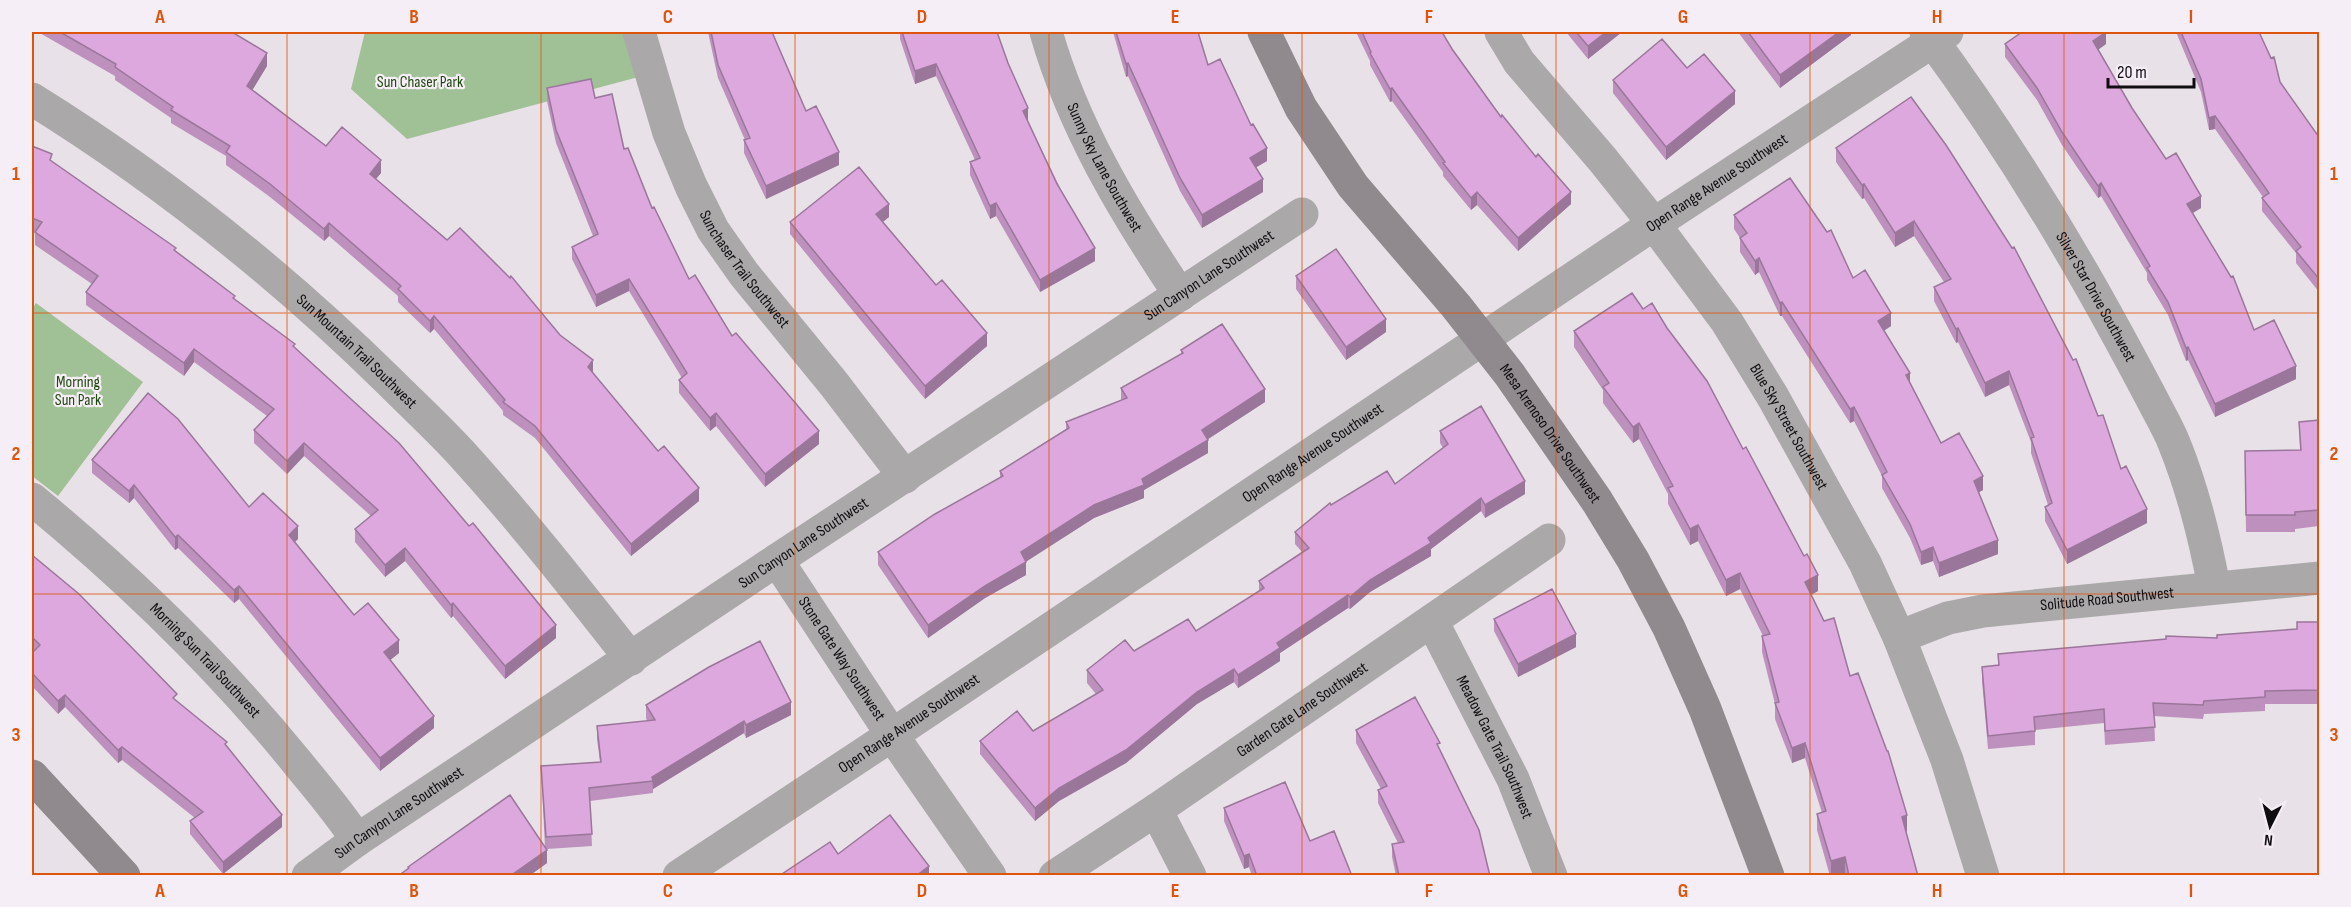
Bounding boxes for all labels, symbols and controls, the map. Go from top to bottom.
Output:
text: A [154,5,165,29]
text: B [409,5,419,29]
text: C [663,5,673,29]
text: D [917,5,927,29]
text: E [1171,5,1179,29]
text: F [1425,5,1433,29]
text: G [1678,5,1688,29]
text: H [1932,5,1942,29]
text: I [2189,5,2193,29]
scale bar [2108,51,2194,89]
text: 20 m [2117,62,2147,83]
park label: Sun Chaser Park [377,73,463,92]
street label: Sunny Sky Lane Southwest [1063,100,1147,236]
street label: Open Range Avenue Southwest [1642,129,1791,236]
text: 1 [12,162,20,186]
text: 1 [2330,162,2338,186]
street label: Sunchaser Trail Southwest [695,207,794,332]
street label: Sun Canyon Lane Southwest [1141,226,1278,325]
street label: Silver Star Drive Southwest [2052,229,2140,365]
street label: Sun Mountain Trail Southwest [293,290,421,413]
street label: Mesa Arenoso Drive Southwest [1495,360,1605,507]
street label: Blue Sky Street Southwest [1746,360,1832,493]
park label: Morning Sun Park [55,373,101,410]
street label: Open Range Avenue Southwest [1239,399,1387,507]
text: 2 [12,442,20,466]
text: 2 [2330,442,2338,466]
street label: Sun Canyon Lane Southwest [735,493,872,592]
street label: Solitude Road Southwest [2039,583,2175,615]
street label: Stone Gate Way Southwest [794,593,890,724]
street label: Morning Sun Trail Southwest [146,599,265,722]
street label: Garden Gate Lane Southwest [1233,658,1371,761]
street label: Open Range Avenue Southwest [835,669,983,777]
street label: Meadow Gate Trail Southwest [1452,672,1537,822]
text: 3 [12,723,21,747]
text: 3 [2330,723,2339,747]
street label: Sun Canyon Lane Southwest [331,762,467,863]
north arrow [2240,796,2300,856]
text: N [2263,830,2274,849]
text: A [154,879,165,903]
text: B [409,879,419,903]
text: C [663,879,673,903]
text: D [917,879,927,903]
text: E [1171,879,1179,903]
text: F [1425,879,1433,903]
text: G [1678,879,1688,903]
text: H [1932,879,1942,903]
text: I [2189,879,2193,903]

